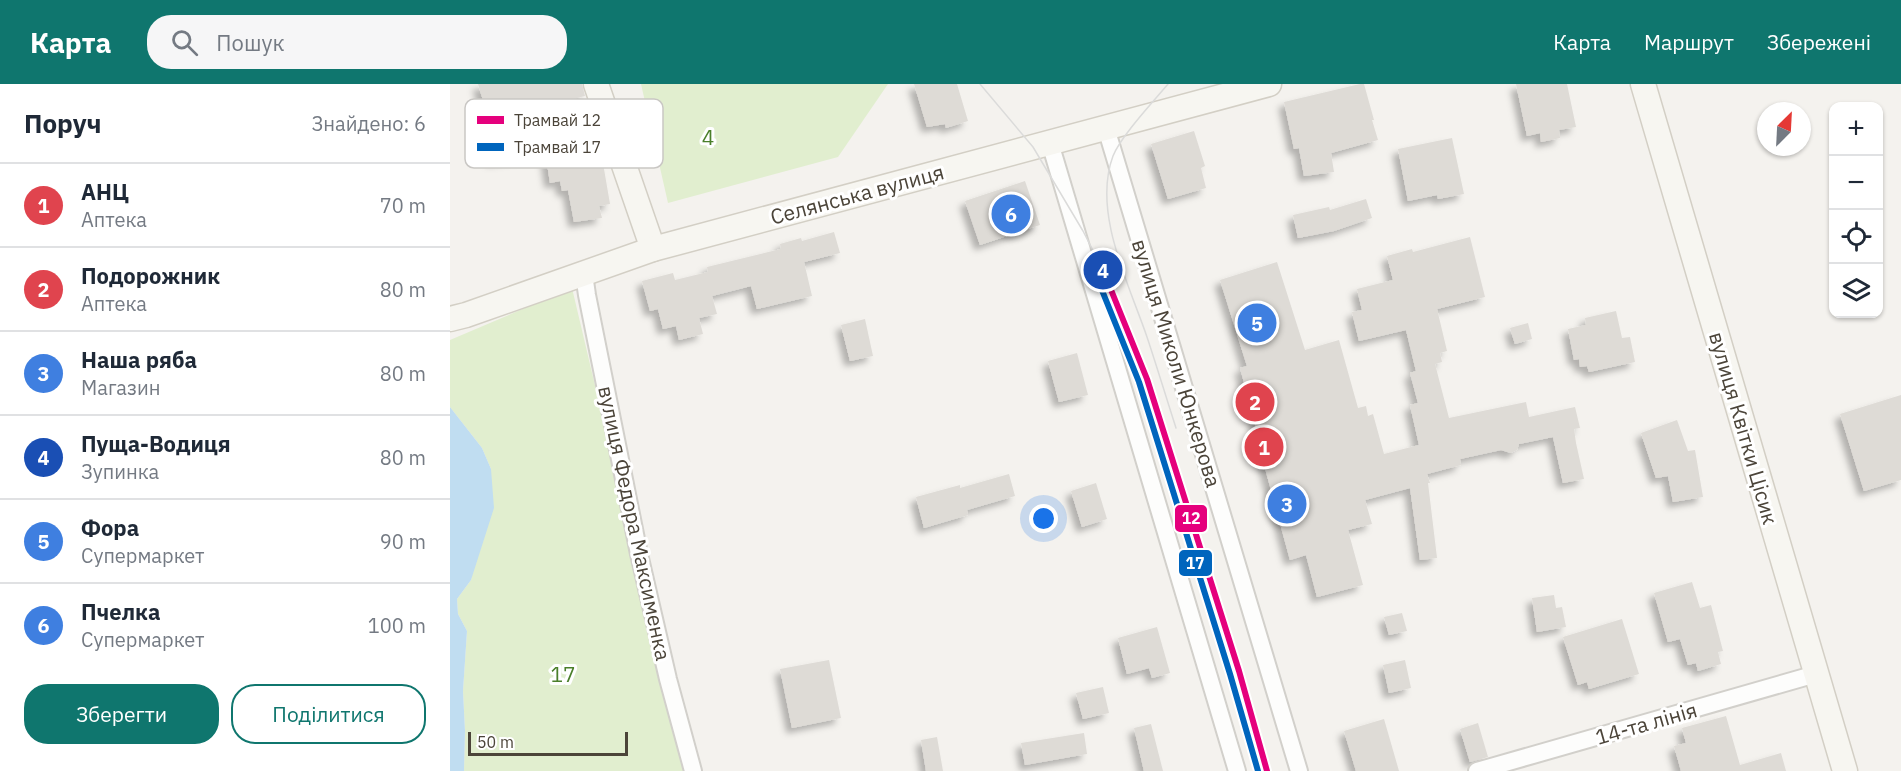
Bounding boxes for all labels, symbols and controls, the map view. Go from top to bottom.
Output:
search box [147,15,567,69]
text: Карта [30,24,111,61]
icon: search [168,26,201,59]
text: Пошук [216,28,285,57]
text: Карта [1553,28,1611,56]
text: Маршрут [1644,28,1734,56]
text: Збережені [1767,28,1871,56]
legend [465,99,663,168]
north arrow [1757,102,1811,156]
map controls [1829,102,1883,318]
button: + [1829,102,1883,156]
text: Поруч [24,106,102,140]
text: Знайдено: 6 [312,110,426,137]
text: Трамвай 12 [514,110,601,130]
park label: 4 [702,123,714,151]
text: Трамвай 17 [514,137,601,157]
button: − [1829,156,1883,210]
street label: Селянська вулиця [767,157,947,231]
text: АНЦ [81,177,129,206]
text: 1 [38,192,50,219]
text: 70 m [380,192,426,219]
pin: 6 [992,192,1030,236]
text: Аптека [81,206,147,233]
button: locate [1829,210,1883,264]
street label: вулиця Миколи Юнкерова [1126,235,1228,491]
pin: 4 [1084,248,1122,292]
text: Подорожник [81,261,220,290]
button: layers [1829,264,1883,318]
text: 2 [38,276,50,303]
text: 80 m [380,276,426,303]
text: Аптека [81,290,147,317]
pin: 5 [1238,300,1276,346]
street label: вулиця Квітки Цісик [1703,328,1785,528]
text: Наша ряба [81,345,197,374]
text: 3 [38,360,50,387]
text: 80 m [380,360,426,387]
text: Магазин [81,374,161,401]
pin: 2 [1236,380,1274,424]
street label: вулиця Федора Максименка [592,383,678,663]
pin: 1 [1244,424,1284,470]
text: Пуща-Водиця [81,429,231,458]
text: 4 [38,444,50,471]
text: 80 m [380,444,426,471]
text: Зупинка [81,458,159,485]
pin: 3 [1268,482,1306,526]
your location [1029,504,1058,533]
line badge: 12 [1174,504,1208,533]
text: 12 [1181,508,1201,528]
text: Фора [81,513,139,542]
text: 5 [38,528,50,555]
text: 90 m [380,528,426,555]
text: Супермаркет [81,542,204,569]
line badge: 17 [1178,549,1213,577]
text: 17 [1185,553,1205,573]
text: Пчелка [81,597,160,626]
text: 6 [38,612,50,639]
text: 100 m [368,612,426,639]
text: Супермаркет [81,626,204,653]
park label: 17 [550,660,576,688]
button: Зберегти [24,684,219,744]
button: Поділитися [231,684,426,744]
street label: 14-та лінія [1592,695,1700,751]
scale bar [468,729,628,756]
text: 50 m [477,732,514,752]

